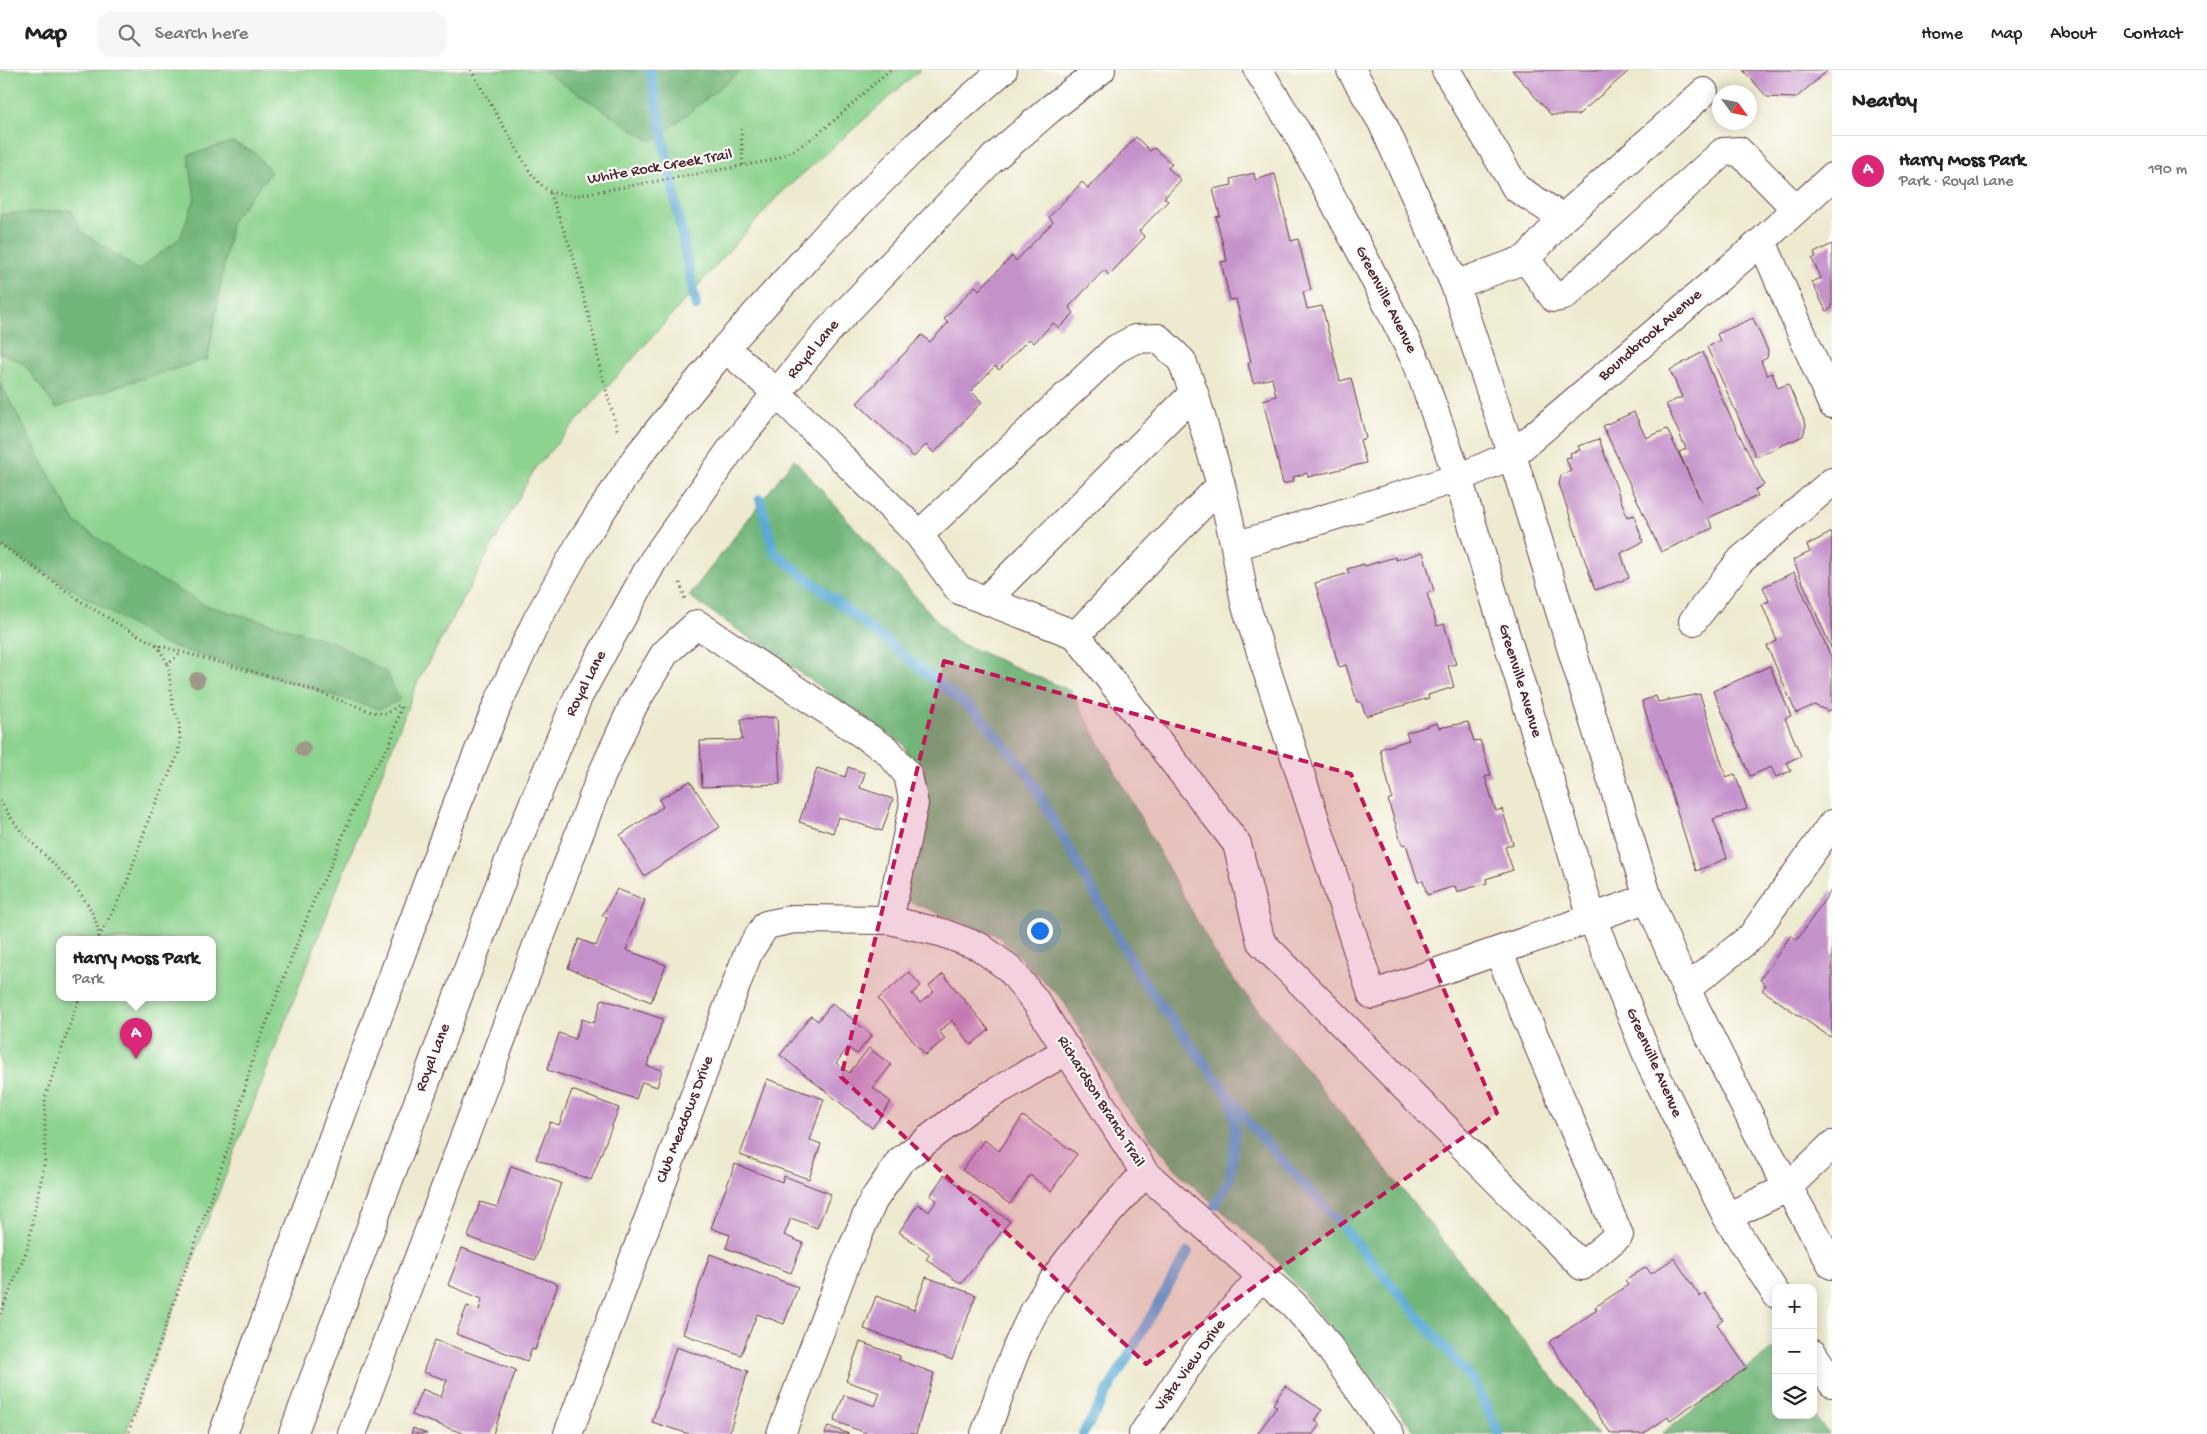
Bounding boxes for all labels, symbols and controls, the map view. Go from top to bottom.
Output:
search box [97,12,447,57]
text: Map [25,20,67,49]
icon: search [115,21,143,49]
text: Search here [155,23,248,46]
text: Home [1921,24,1963,45]
text: Map [1991,24,2022,45]
text: About [2050,24,2096,45]
text: Contact [2124,24,2182,45]
north arrow [1712,85,1757,130]
text: Nearby [1852,90,1917,115]
street label: White Rock Creek Trail [586,146,734,190]
text: Harry Moss Park [1899,150,2025,173]
text: A [1863,161,1873,180]
text: 190 m [2148,161,2187,180]
text: Park · Royal Lane [1899,173,2013,192]
street label: Greenville Avenue [1350,243,1420,357]
street label: Boundbrook Avenue [1595,285,1707,387]
street label: Royal Lane [784,316,845,383]
street label: Greenville Avenue [1493,622,1545,741]
street label: Royal Lane [562,647,612,720]
your location [1027,918,1053,944]
popup [56,936,216,1001]
text: Harry Moss Park [73,948,199,971]
text: Park [73,971,103,990]
street label: Greenville Avenue [1620,1005,1686,1121]
pin: A [120,1018,152,1059]
street label: Royal Lane [412,1021,456,1095]
street label: Richardson Branch Trail [1052,1033,1148,1171]
street label: Club Meadows Drive [653,1053,719,1186]
map controls [1772,1284,1817,1419]
button: + [1772,1284,1817,1329]
street label: Vista View Drive [1151,1316,1231,1417]
button: − [1772,1329,1817,1374]
button: layers [1772,1374,1817,1419]

